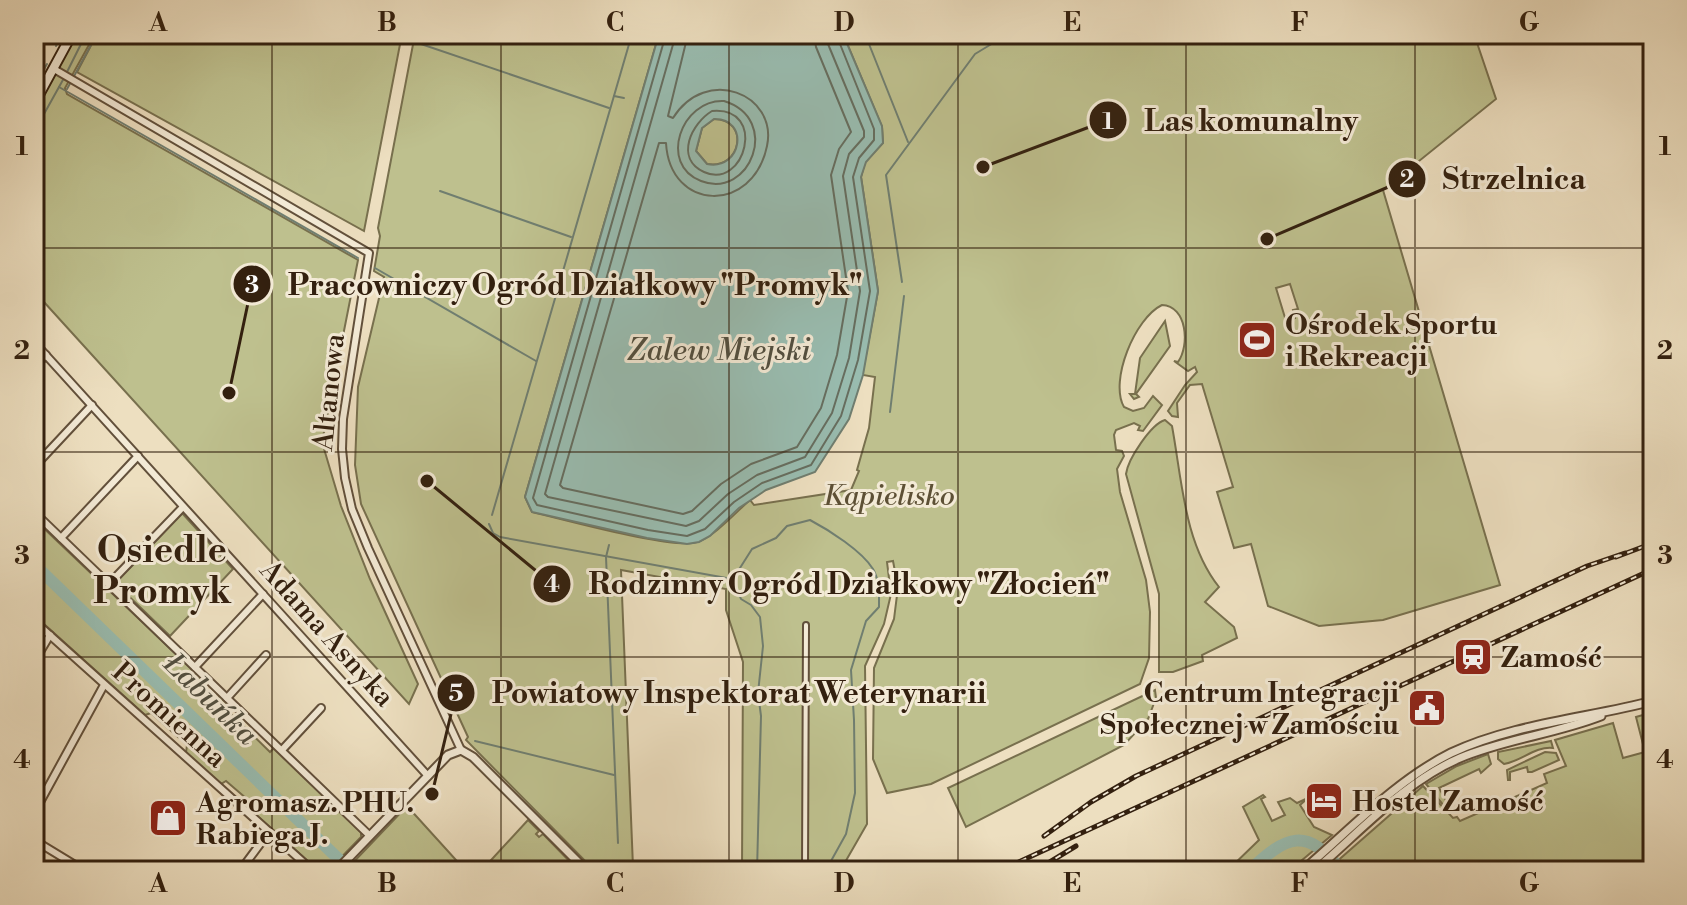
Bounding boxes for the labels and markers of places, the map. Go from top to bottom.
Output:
callout: Las komunalny [1088,93,1374,147]
callout: Strzelnica [1387,152,1602,206]
callout: Pracowniczy Ogród Działkowy "Promyk" [232,257,879,311]
place label: Ośrodek Sportu i Rekreacji [1285,308,1497,375]
sports icon: Ośrodek Sportu i Rekreacji [1236,319,1278,361]
callout: Rodzinny Ogród Działkowy "Złocień" [532,557,1125,611]
station icon: Zamość [1452,636,1494,678]
place label: Zamość [1501,641,1602,676]
callout: Powiatowy Inspektorat Weterynarii [436,666,1002,720]
place label: Centrum Integracji Społecznej w Zamościu [1100,676,1399,743]
public building icon: Centrum Integracji Społecznej w Zamościu [1406,687,1448,729]
hotel icon: Hostel Zamość [1303,780,1345,822]
place label: Hostel Zamość [1352,785,1544,820]
place label: Agromasz. PHU. Rabiega J. [195,786,414,853]
shop icon: Agromasz. PHU. Rabiega J. [147,797,189,839]

